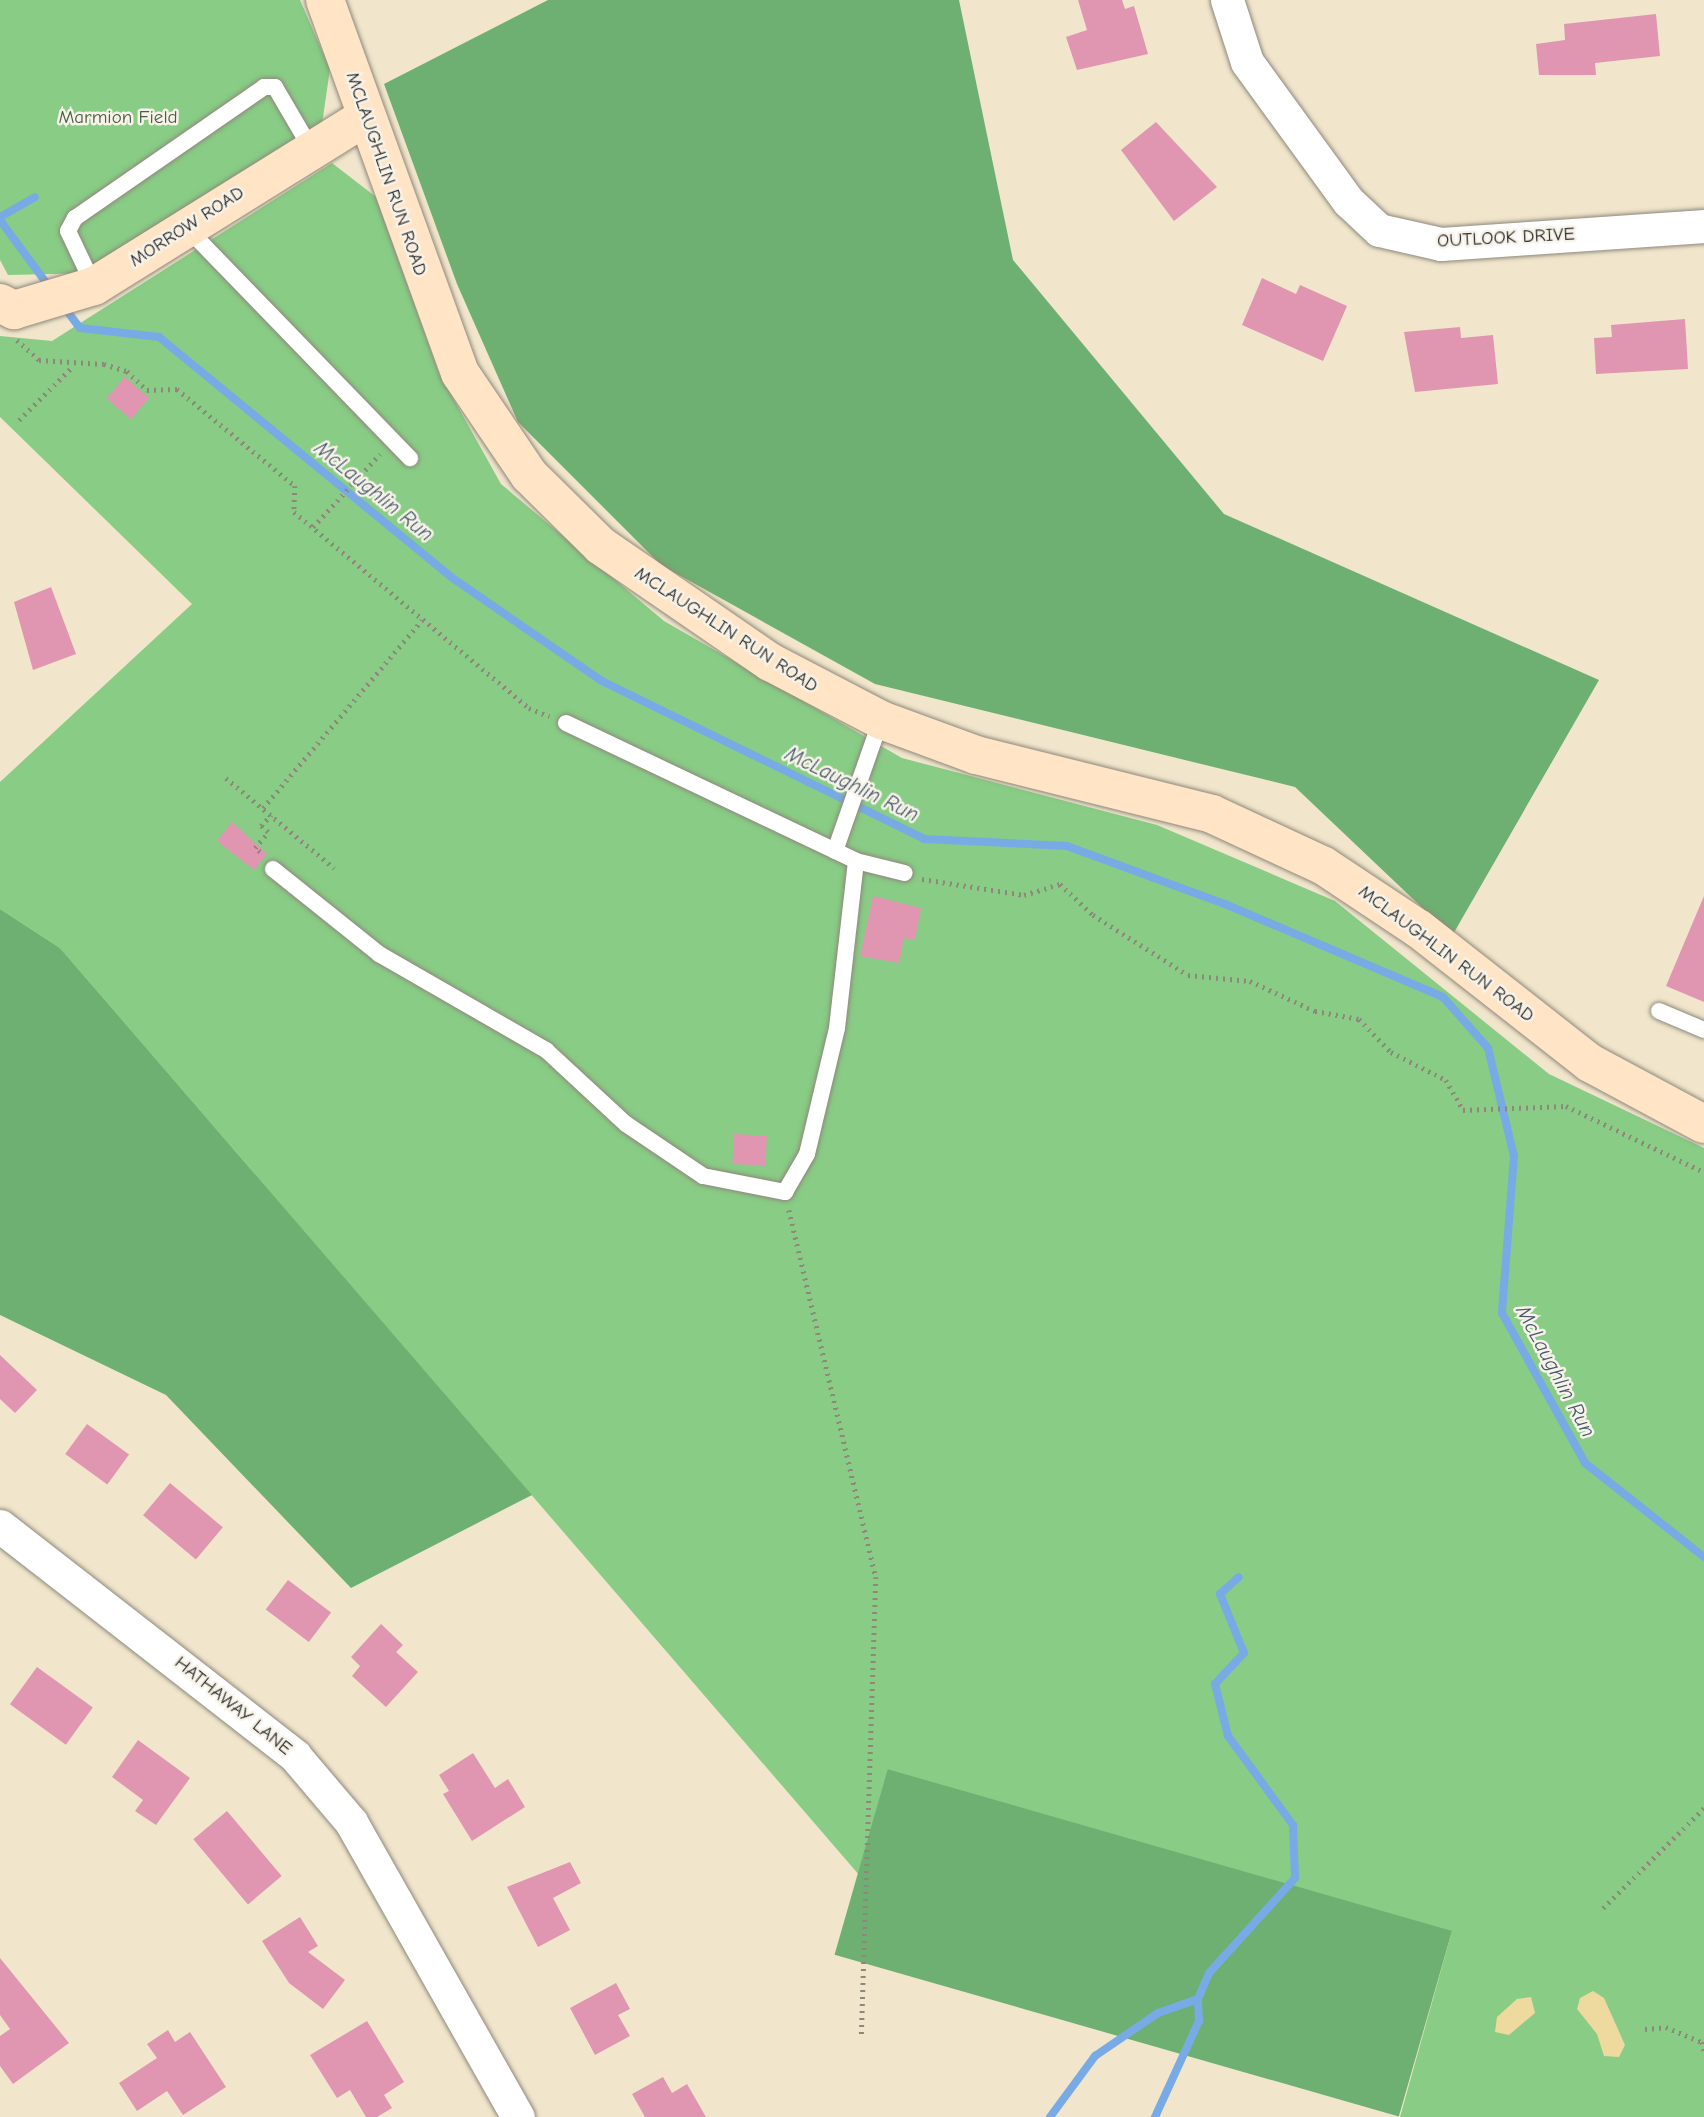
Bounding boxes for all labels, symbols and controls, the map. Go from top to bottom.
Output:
street label: MCLAUGHLIN RUN ROAD [340,69,432,279]
park label: Marmion Field [58,107,178,129]
street label: MORROW ROAD [125,182,249,272]
street label: OUTLOOK DRIVE [1437,223,1575,253]
water label: McLaughlin Run [310,435,438,547]
street label: MCLAUGHLIN RUN ROAD [630,562,822,698]
water label: McLaughlin Run [781,741,923,827]
street label: MCLAUGHLIN RUN ROAD [1354,880,1538,1028]
water label: McLaughlin Run [1511,1301,1601,1441]
street label: HATHAWAY LANE [170,1652,296,1760]

